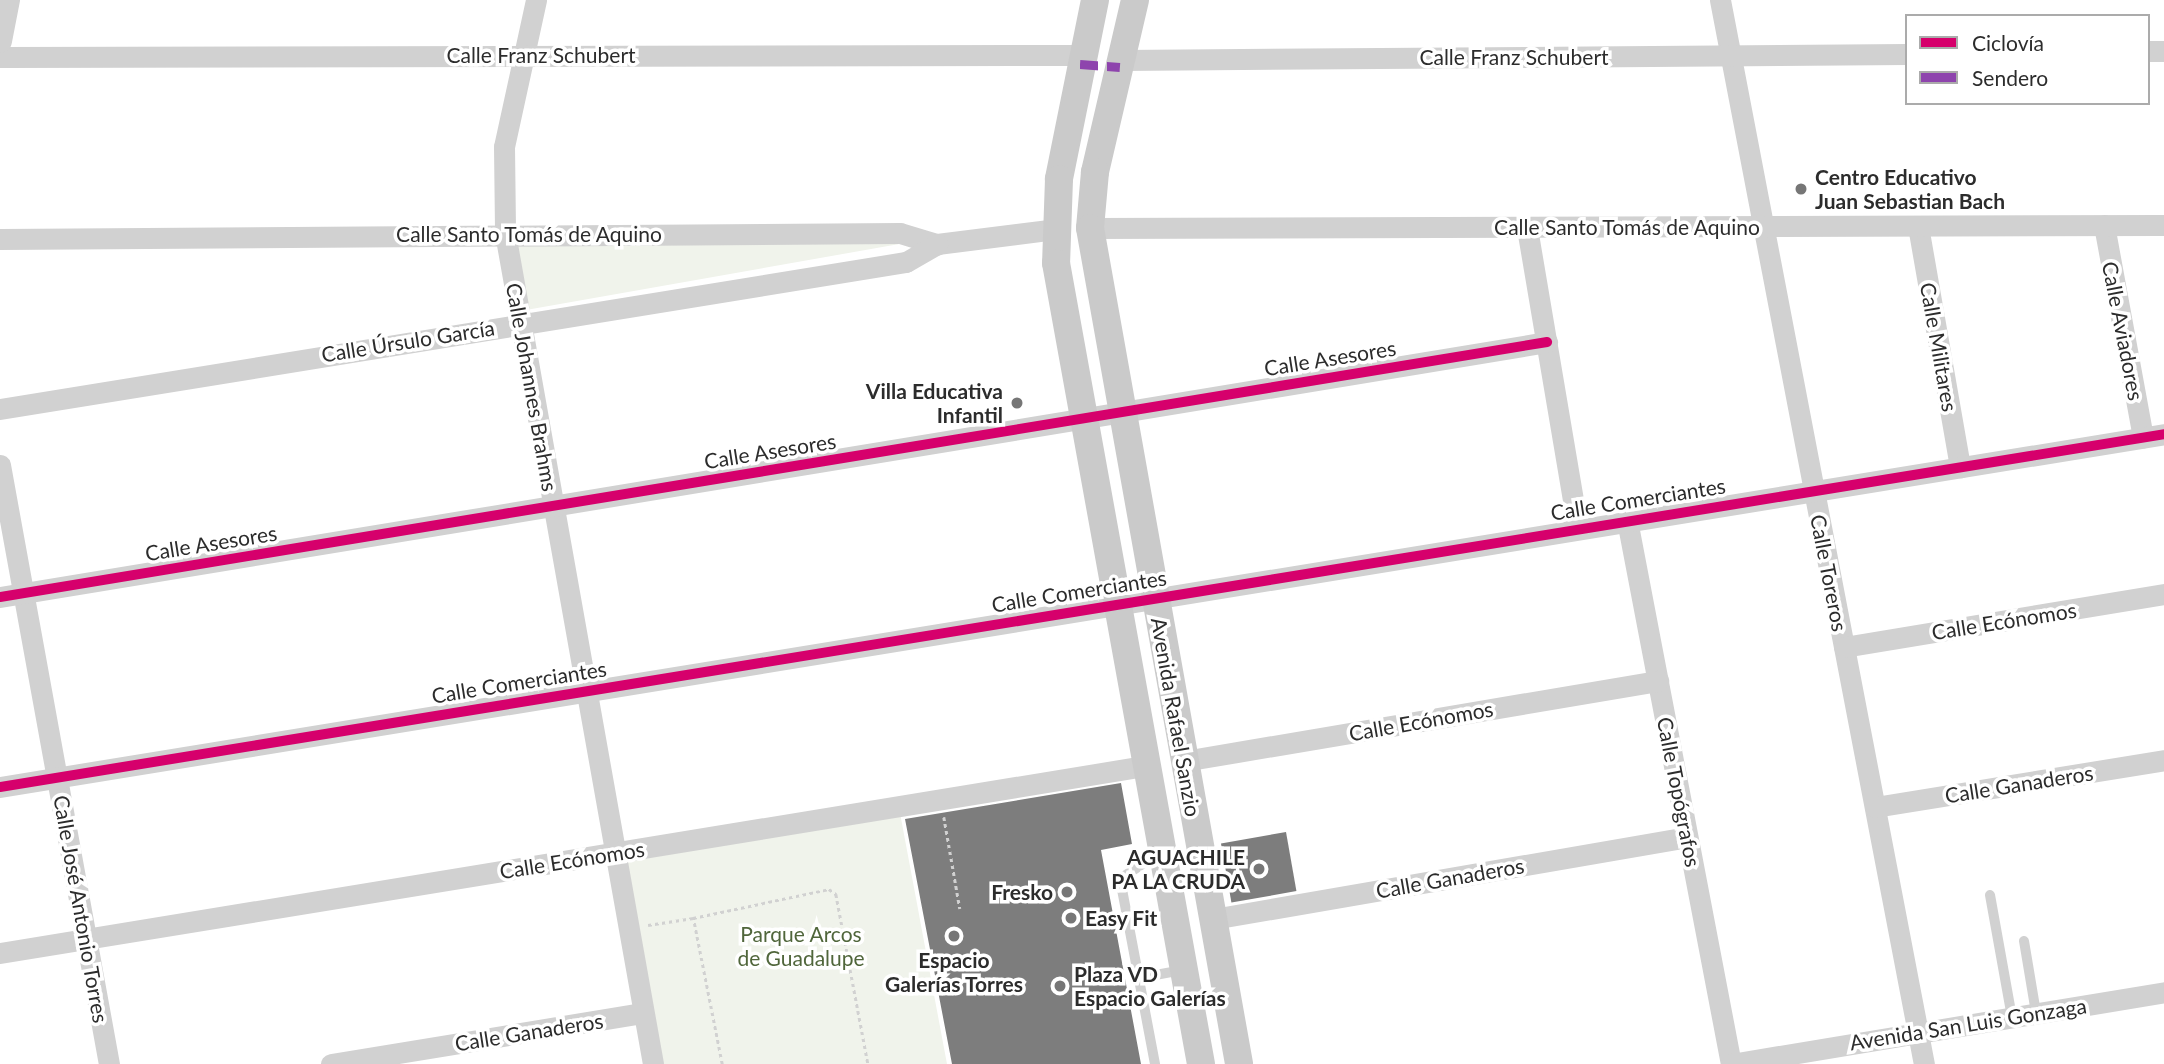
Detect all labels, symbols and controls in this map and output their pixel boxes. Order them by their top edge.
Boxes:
legend [1905,14,2150,105]
text: Ciclovía [1972,30,2044,55]
street label: Calle Franz Schubert [446,42,636,68]
street label: Calle Franz Schubert [1419,44,1609,70]
text: Sendero [1972,65,2048,90]
place label: Centro Educativo Juan Sebastian Bach [1815,164,2005,214]
marker: Centro Educativo Juan Sebastian Bach [1793,181,1809,197]
street label: Calle Santo Tomás de Aquino [1493,214,1761,240]
street label: Calle Santo Tomás de Aquino [395,221,663,247]
street label: Calle Aviadores [2097,259,2149,403]
street label: Calle Johannes Brahms [501,281,563,493]
street label: Calle Militares [1915,281,1963,413]
street label: Calle Úrsulo García [320,315,496,367]
street label: Calle Asesores [1262,335,1398,381]
place label: Villa Educativa Infantil [866,378,1003,428]
marker: Villa Educativa Infantil [1009,395,1025,411]
street label: Calle Asesores [702,428,838,474]
street label: Calle Comerciantes [1549,473,1727,525]
street label: Calle Toreros [1805,512,1853,634]
street label: Calle Asesores [143,520,279,566]
street label: Calle Comerciantes [990,565,1168,617]
street label: Calle Ecónomos [1930,597,2078,645]
street label: Avenida Rafael Sanzio [1146,616,1206,818]
street label: Calle Comerciantes [430,656,608,708]
street label: Calle Ecónomos [1347,696,1495,746]
street label: Calle Topógrafos [1652,715,1706,869]
street label: Calle Ganaderos [1943,760,2095,808]
street label: Calle José Antonio Torres [48,792,114,1026]
street label: Calle Ecónomos [498,836,646,884]
place label: AGUACHILE PA LA CRUDA [1110,844,1245,894]
street label: Calle Ganaderos [1374,853,1526,903]
marker: AGUACHILE PA LA CRUDA [1251,861,1267,877]
place label: Fresko [991,879,1053,905]
marker: Fresko [1059,884,1075,900]
place label: Easy Fit [1085,905,1158,931]
marker: Easy Fit [1063,910,1079,926]
park label: Parque Arcos de Guadalupe [737,921,865,971]
marker: Espacio Galerías Torres [946,928,962,944]
place label: Espacio Galerías Torres [885,947,1023,997]
place label: Plaza VD Espacio Galerías [1074,961,1226,1011]
marker: Plaza VD Espacio Galerías [1052,978,1068,994]
street label: Avenida San Luis Gonzaga [1848,993,2088,1055]
street label: Calle Ganaderos [453,1008,605,1056]

